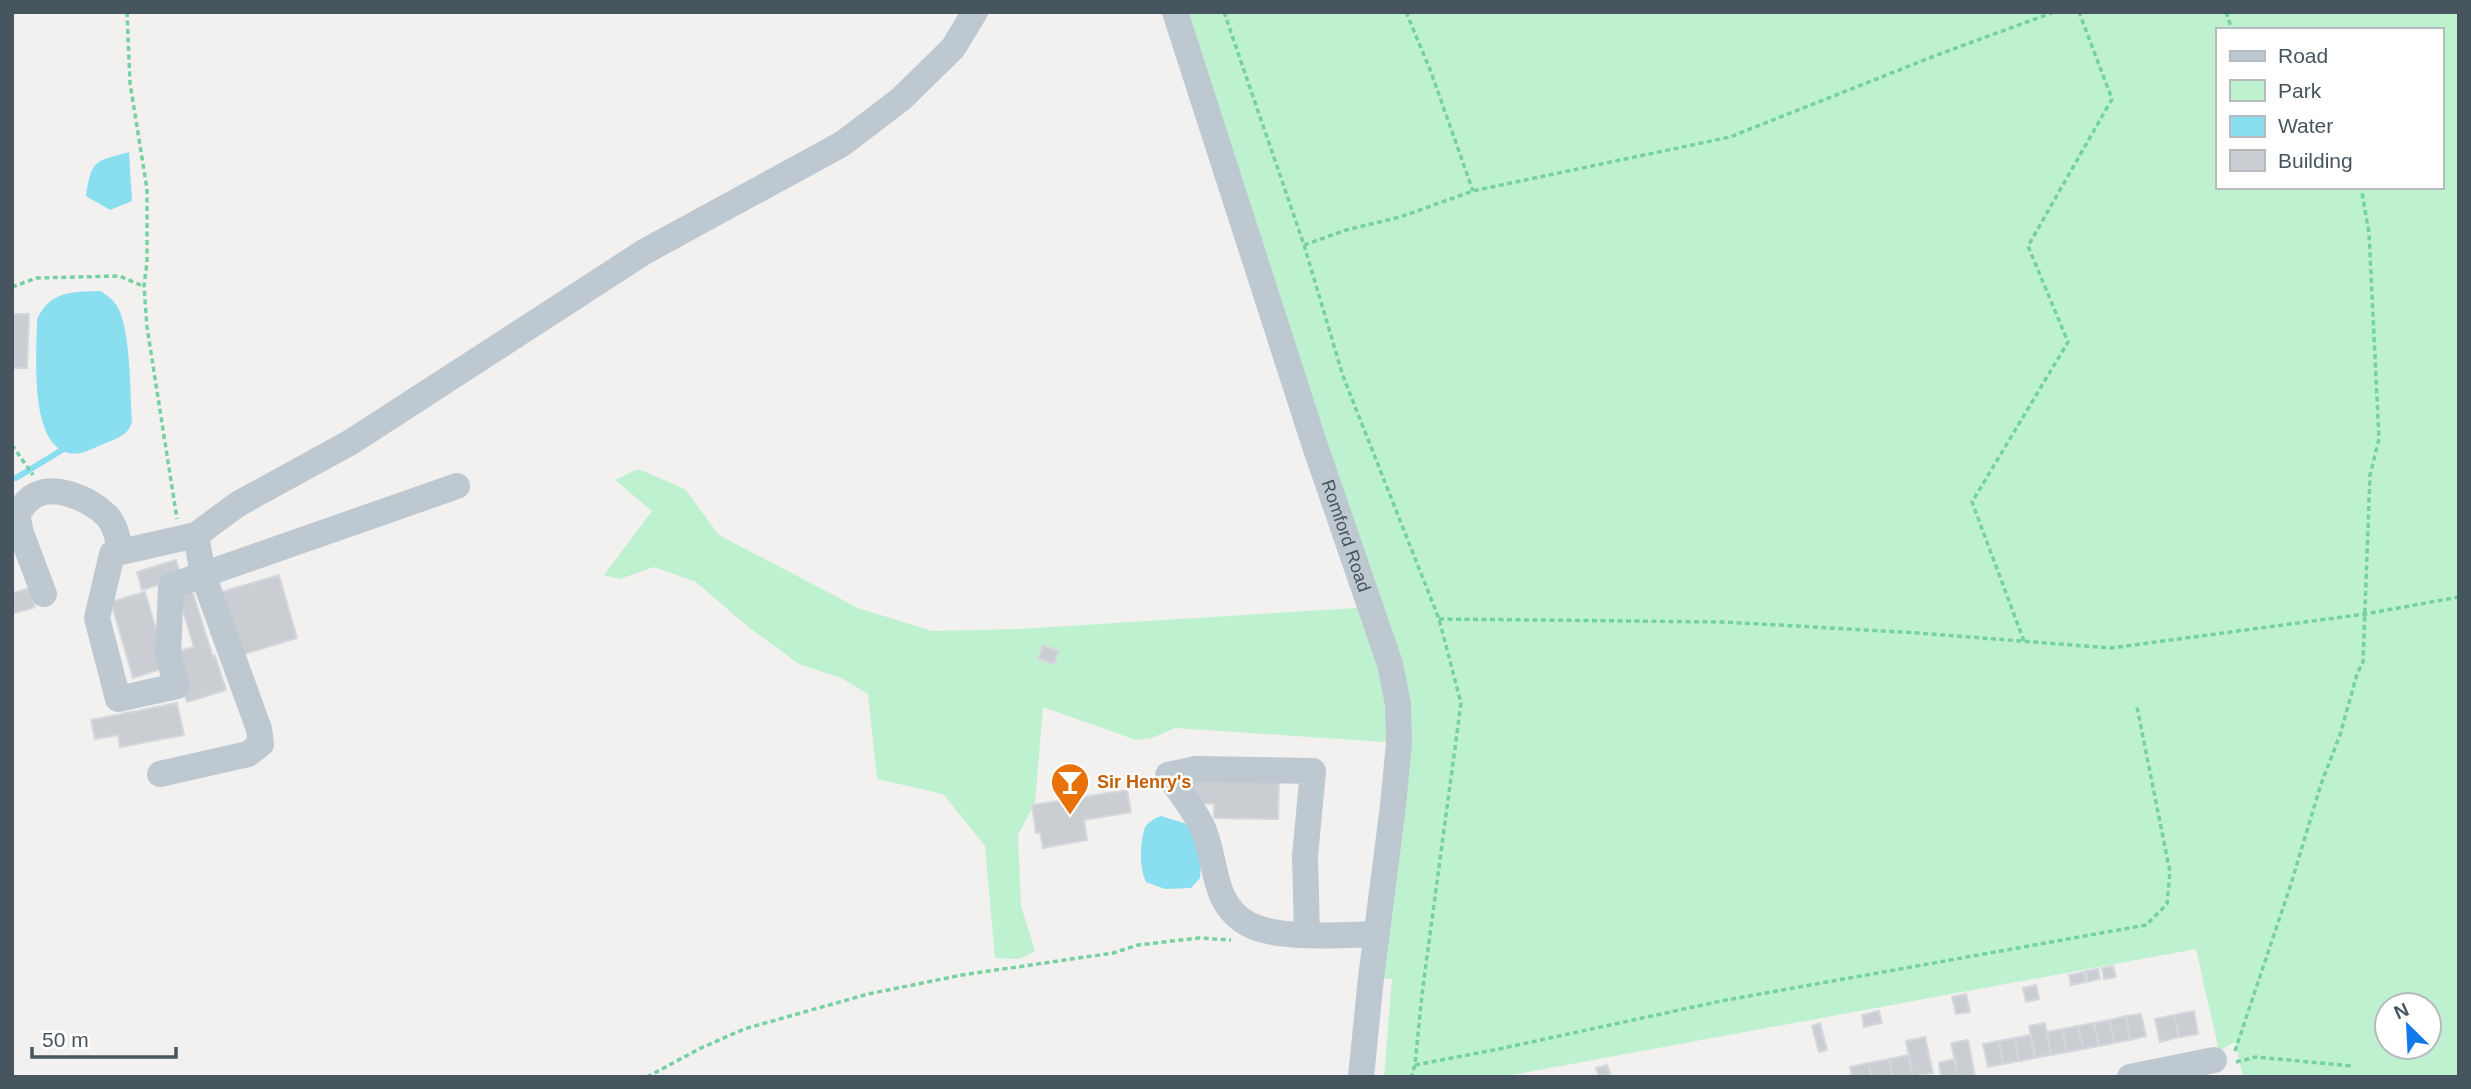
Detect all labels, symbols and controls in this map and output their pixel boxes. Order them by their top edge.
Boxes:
legend [2216,28,2443,189]
text: Road [2278,44,2328,67]
text: Park [2278,79,2322,102]
text: Water [2278,114,2333,137]
text: Building [2278,149,2353,172]
street label: Romford Road [1317,477,1374,594]
bar icon: Sir Henry's [1049,761,1091,816]
place label: Sir Henry's [1097,772,1191,792]
north arrow [2373,991,2443,1061]
text: N [2391,999,2412,1023]
scale bar [32,1016,175,1060]
text: 50 m [42,1028,89,1051]

